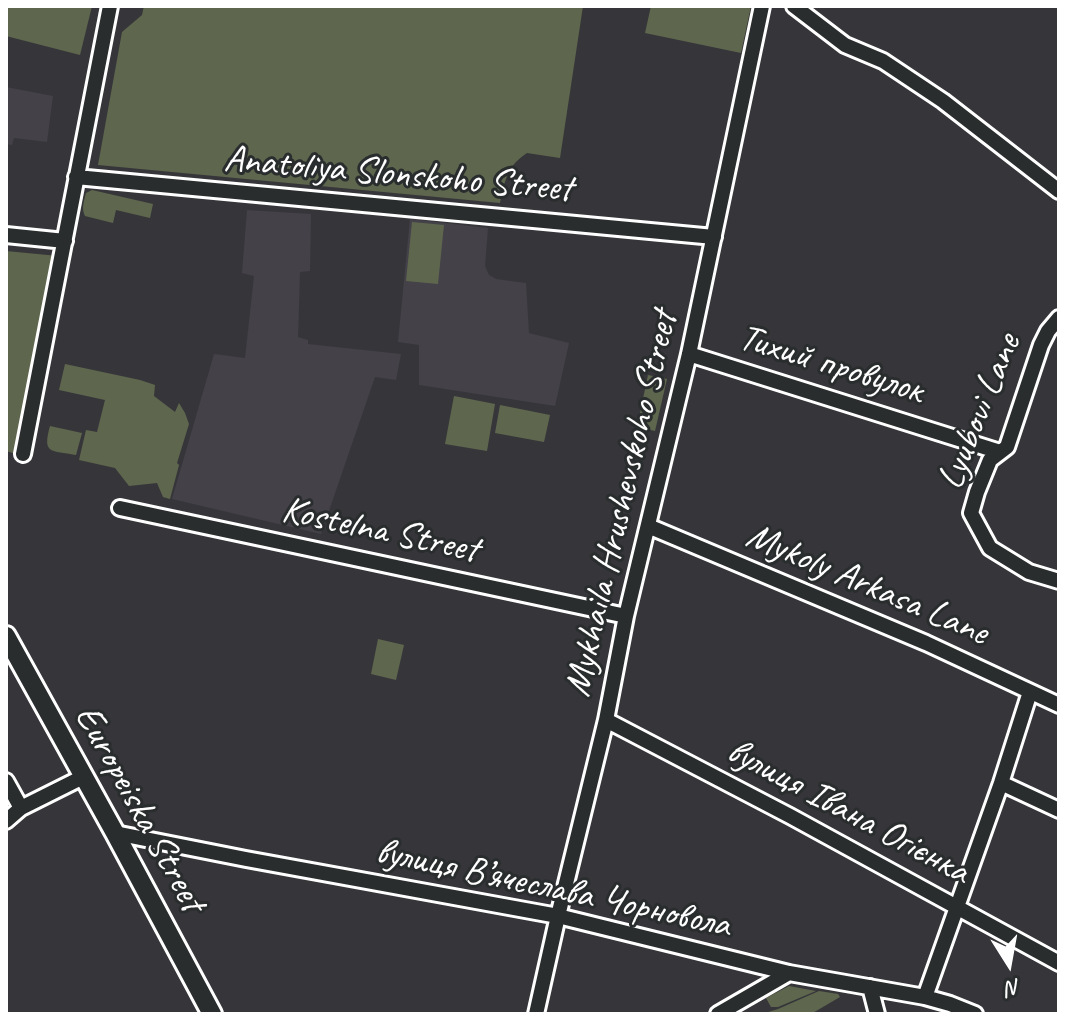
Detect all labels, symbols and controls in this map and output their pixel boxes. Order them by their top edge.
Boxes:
street label: Anatoliya Slonskoho Street [222,137,574,213]
street label: Mykhaila Hrushevskoho Street [556,307,688,701]
street label: Тихий провулок [733,315,929,415]
street label: Lyubovi Lane [928,328,1032,496]
street label: Kostelna Street [278,488,482,574]
street label: Mykoly Arkasa Lane [739,514,995,656]
street label: Europeiska Street [64,698,214,920]
street label: вулиця Івана Огієнка [719,729,977,895]
street label: вулиця В’ячеслава Чорновола [372,829,734,949]
north arrow [969,924,1049,1004]
text: N [1004,973,1023,1003]

